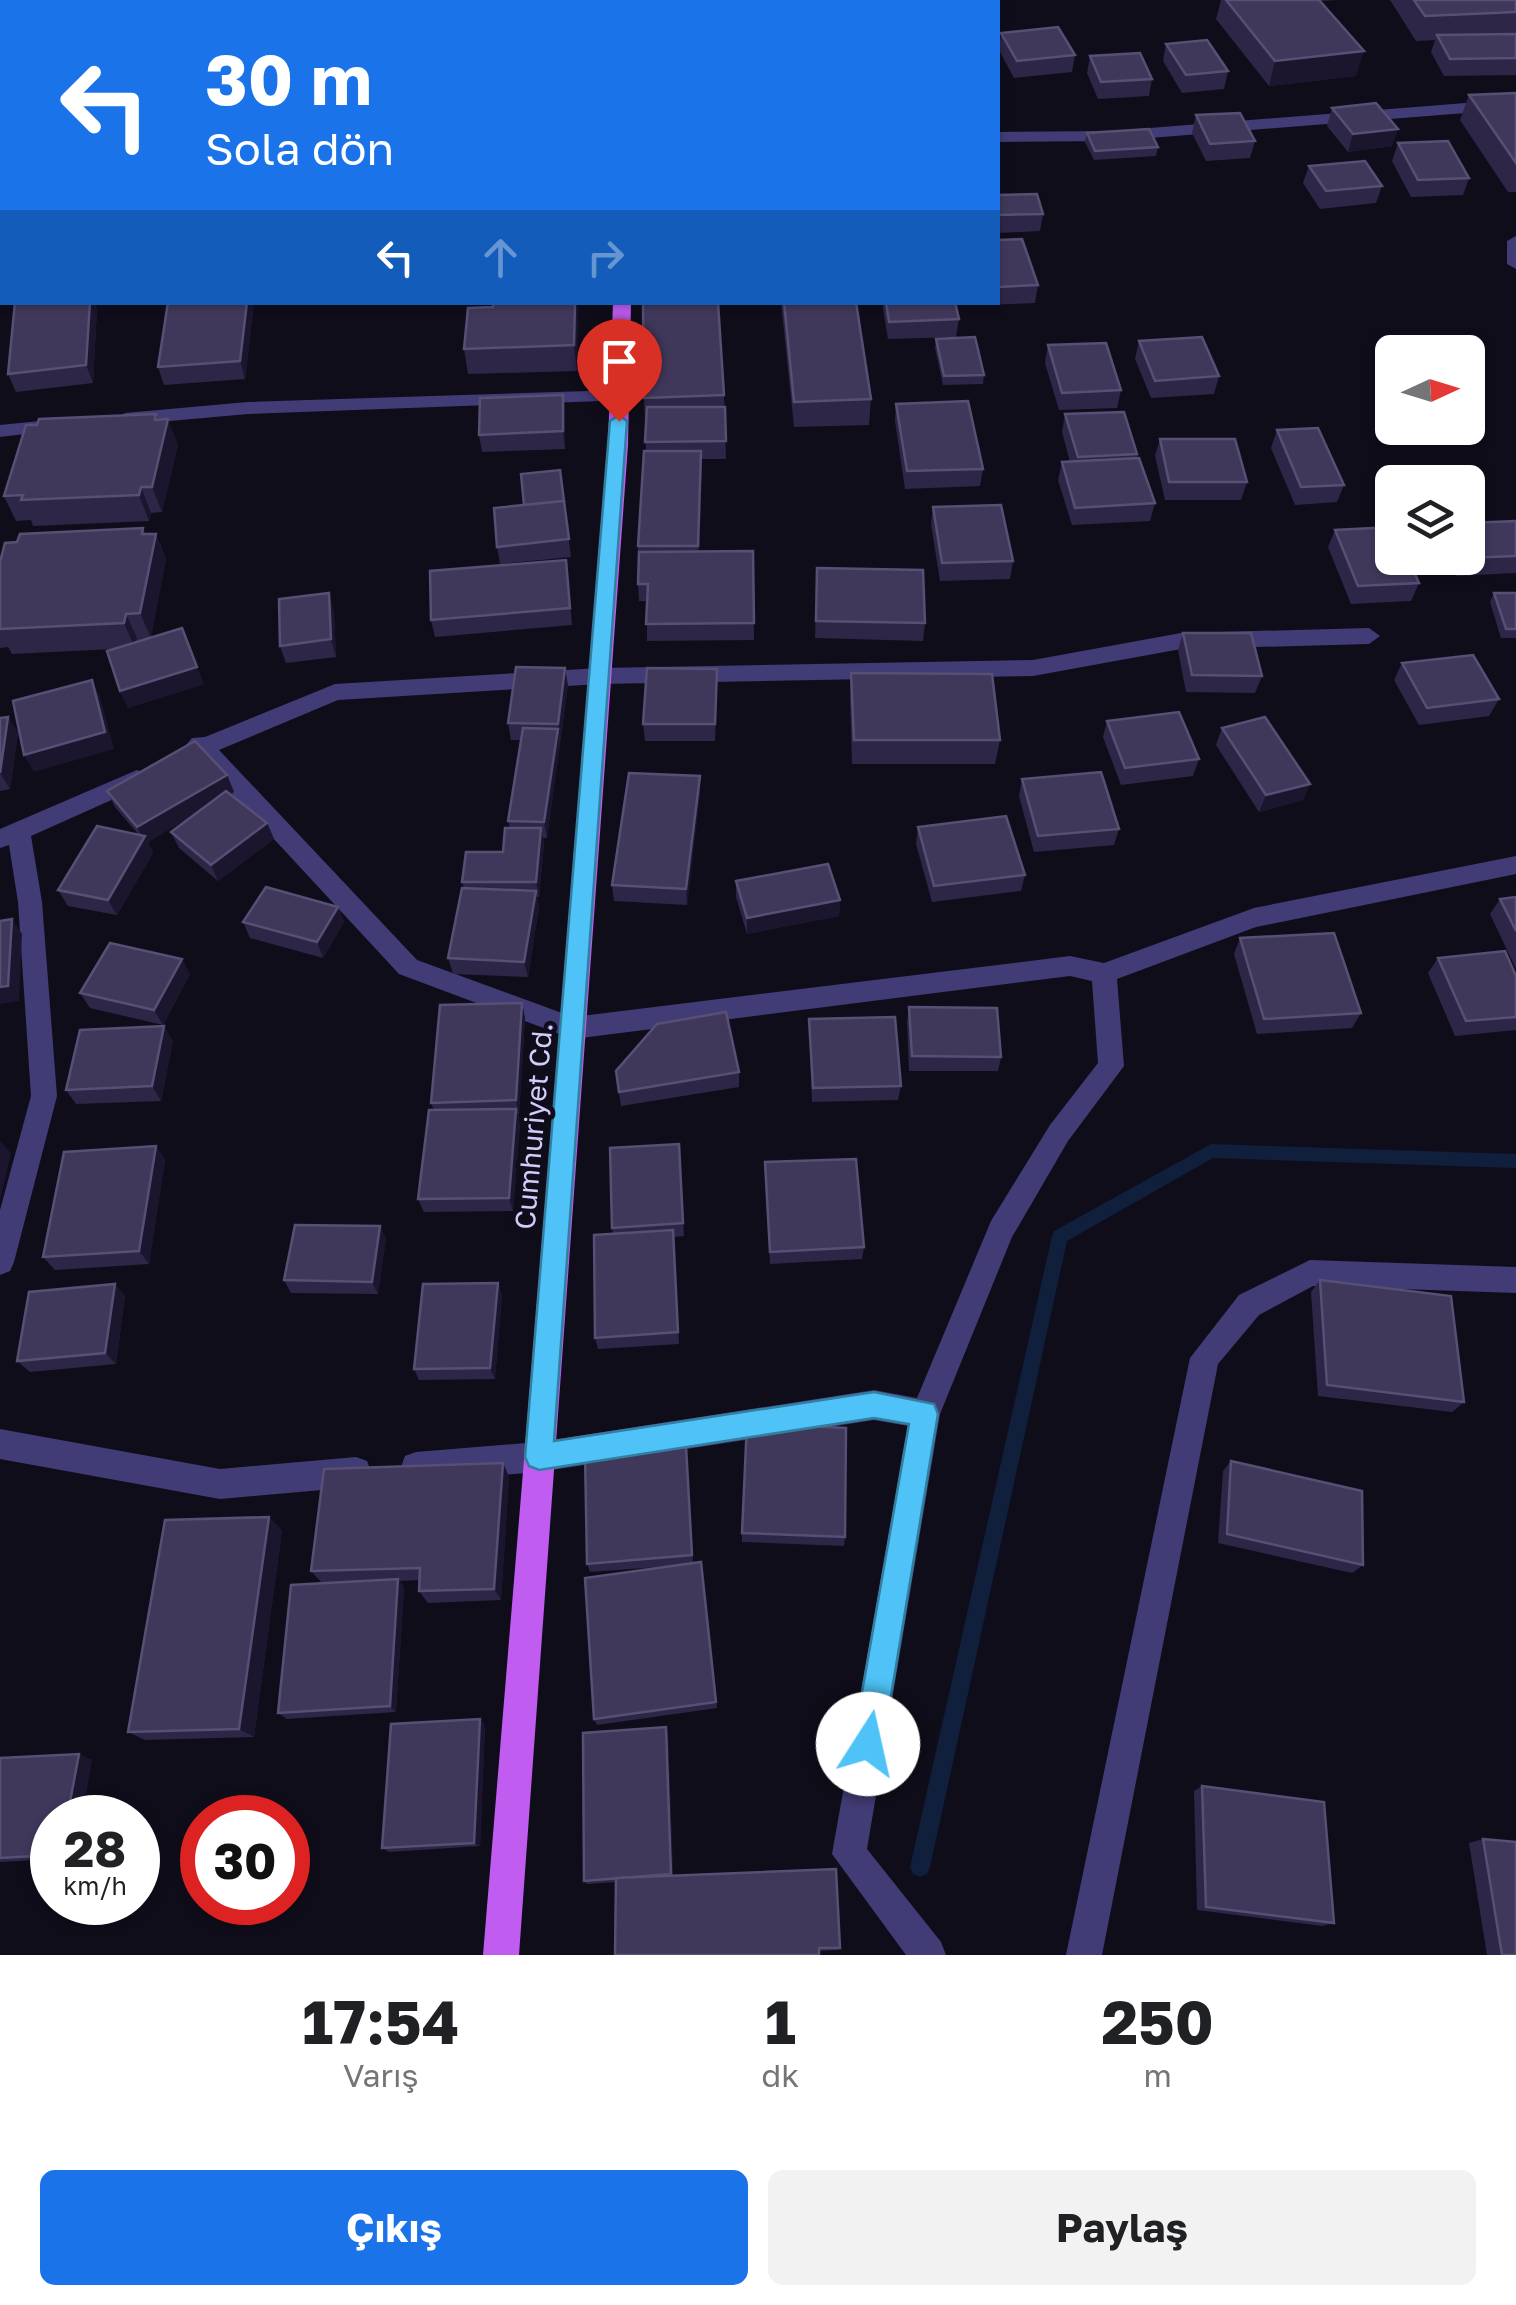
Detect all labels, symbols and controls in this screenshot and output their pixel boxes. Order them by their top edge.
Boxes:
text: 30 m [205,36,372,120]
icon: left [40,40,170,170]
text: Sola dön [205,121,394,175]
icon: left [368,230,423,285]
icon: ahead [473,230,528,285]
icon: right [578,230,633,285]
pin [577,319,662,422]
icon: arrive [592,334,647,389]
north arrow [1375,335,1485,445]
map controls [1375,335,1485,575]
button: layers [1375,465,1485,575]
street label: Cumhuriyet Cd. [508,1021,558,1231]
position arrow [816,1692,920,1796]
speed limit sign: 30 [180,1795,310,1925]
text: 28 [64,1818,126,1878]
text: km/h [63,1870,127,1901]
text: 17:54 [302,1985,459,2057]
text: 1 [765,1985,796,2057]
text: 250 [1102,1985,1214,2057]
text: Varış [343,2056,419,2094]
text: dk [761,2056,799,2094]
text: m [1143,2056,1172,2094]
button: Çıkış [40,2170,748,2285]
button: Paylaş [768,2170,1476,2285]

